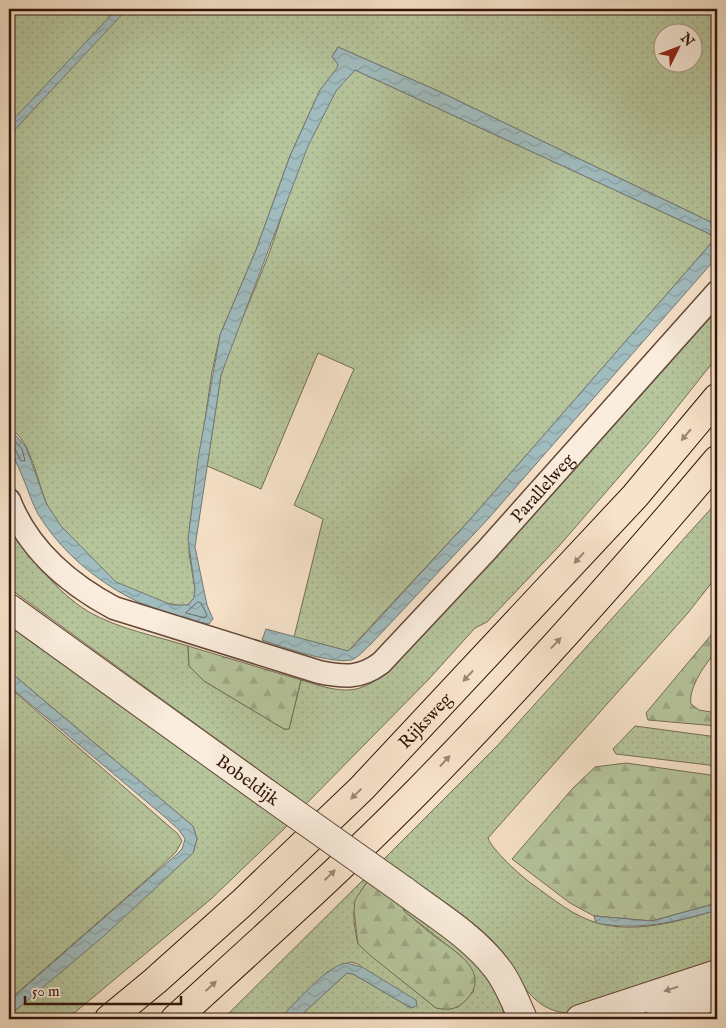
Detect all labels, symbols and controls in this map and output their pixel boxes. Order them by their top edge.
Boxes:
north arrow [654,22,704,72]
text: N [676,29,698,50]
one-way arrow [680,429,692,441]
street label: Parallelweg [507,449,580,528]
one-way arrow [573,551,585,563]
one-way arrow [551,636,562,649]
one-way arrow [462,669,474,681]
street label: Rijksweg [394,689,458,754]
street label: Bobeldijk [211,751,284,812]
one-way arrow [439,756,451,768]
one-way arrow [350,788,362,800]
one-way arrow [323,869,335,881]
scale bar [25,973,181,1005]
one-way arrow [204,980,216,992]
text: 50 m [32,982,60,1001]
one-way arrow [663,985,678,993]

